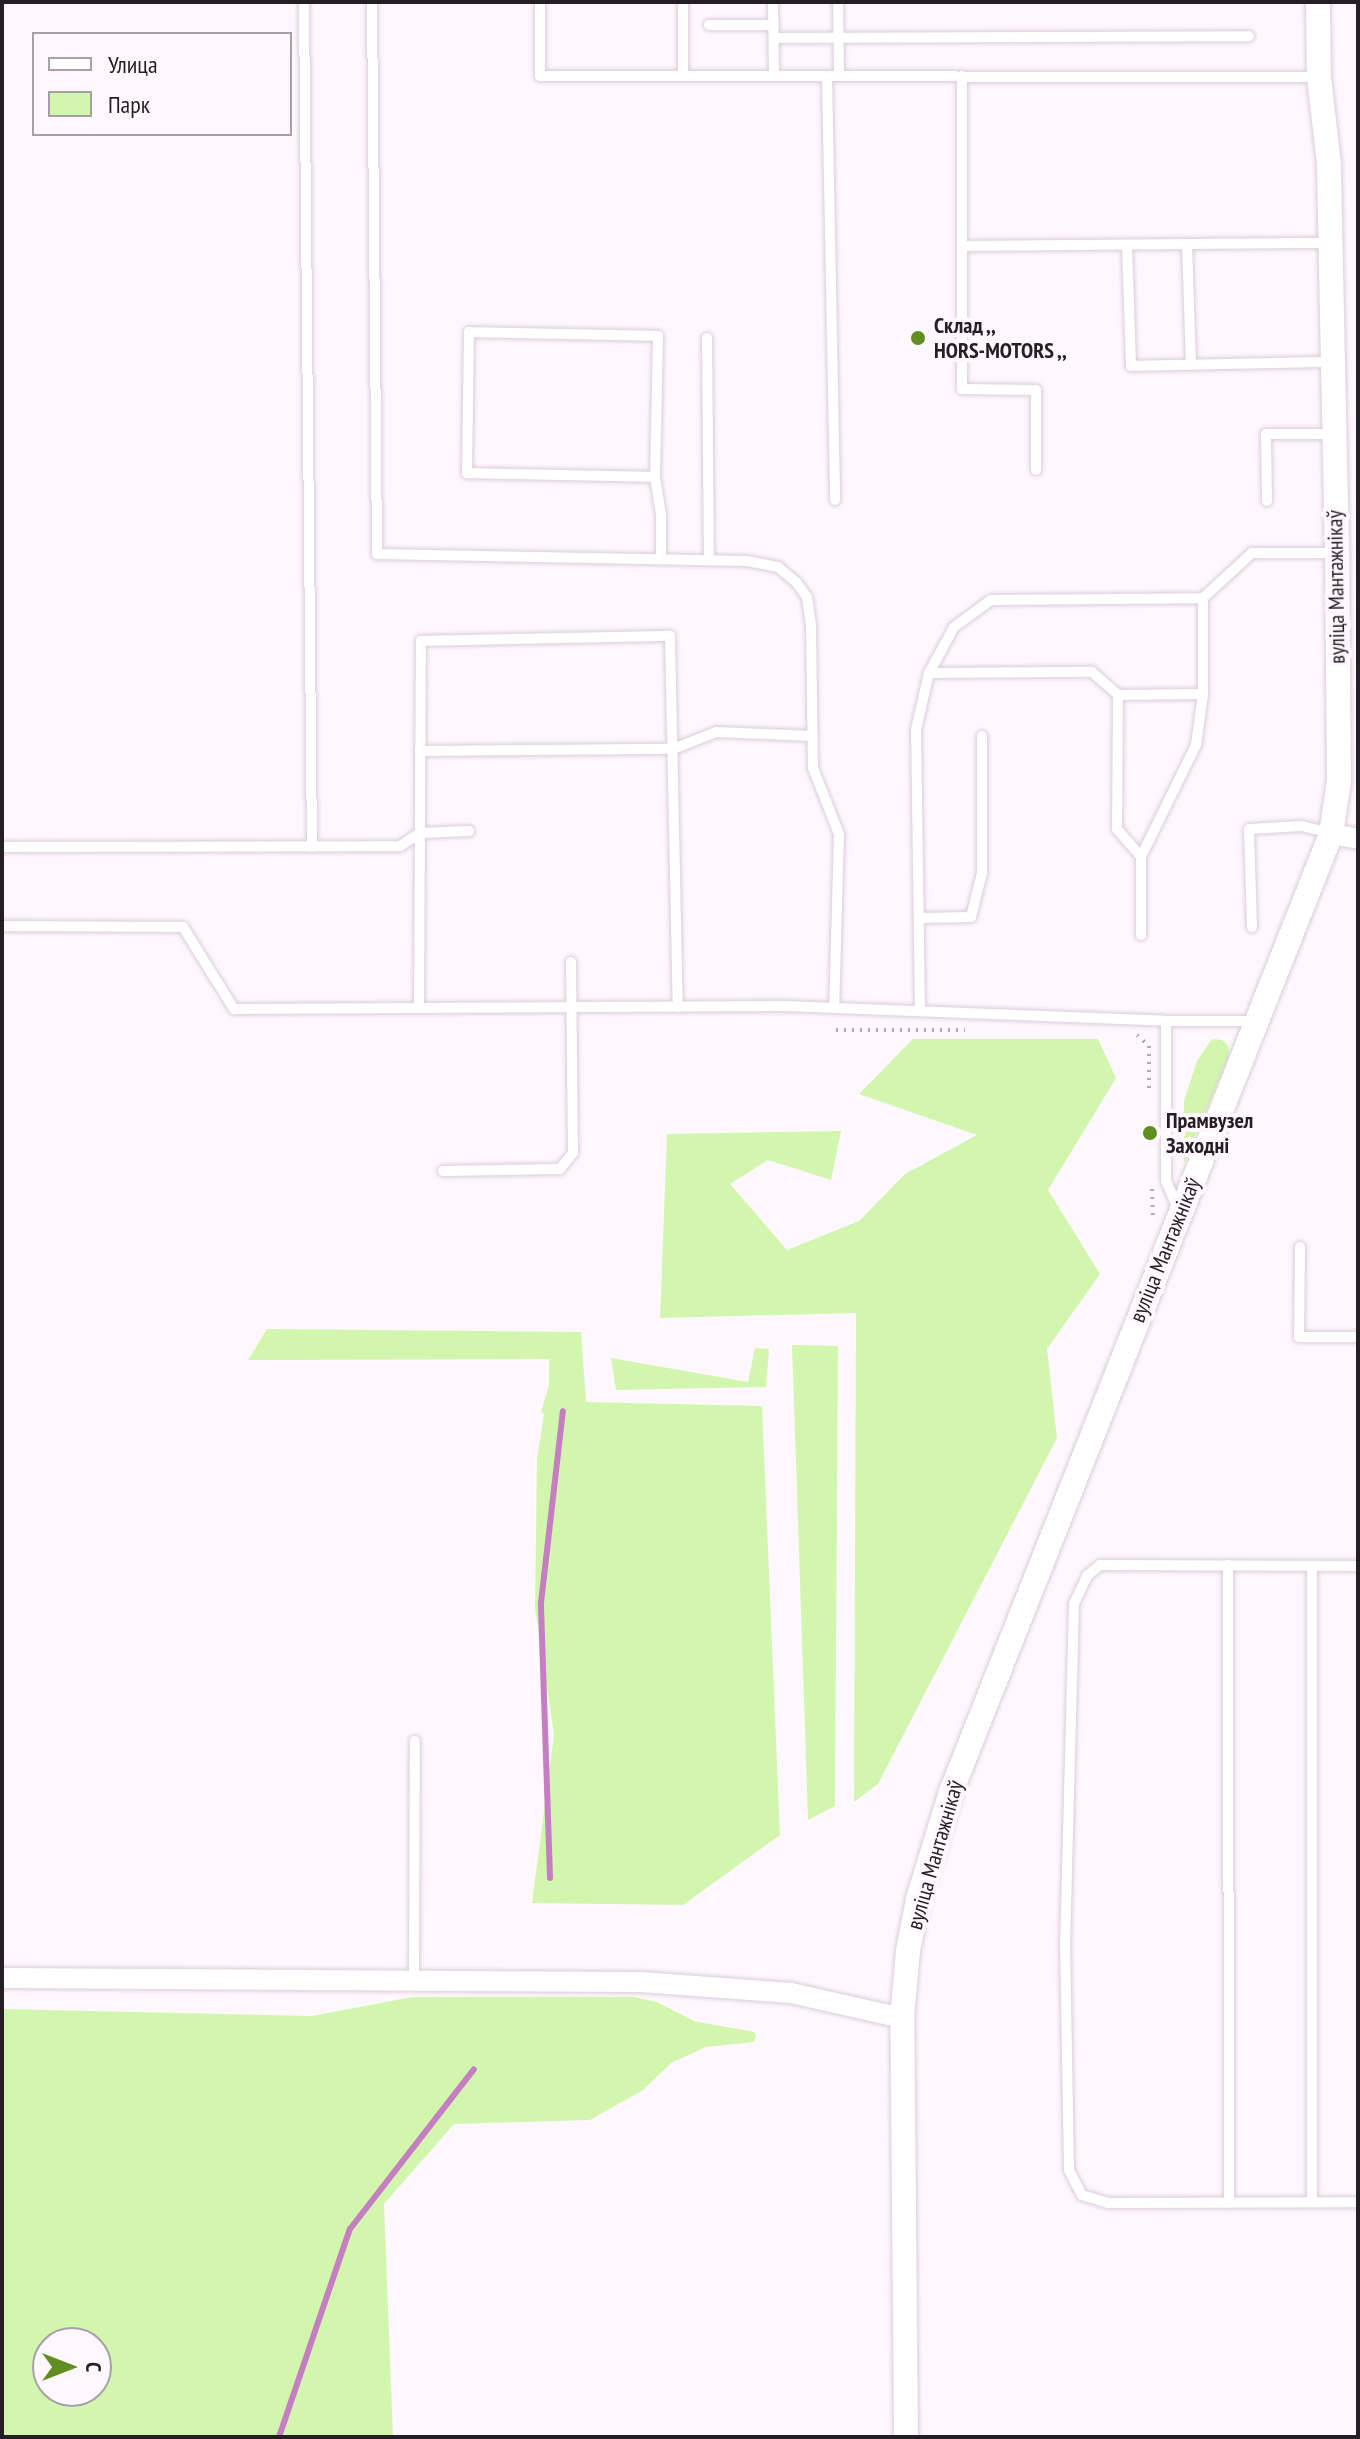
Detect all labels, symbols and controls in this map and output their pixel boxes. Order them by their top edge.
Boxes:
legend [32,32,292,136]
text: Улица [108,49,158,80]
text: Парк [108,89,150,120]
place label: Склад ,, HORS-MOTORS ,, [934,312,1068,364]
marker: Склад ,, HORS-MOTORS ,, [909,329,927,347]
street label: вуліца Мантажнікаў [1321,510,1351,664]
place label: Прамвузел Заходні [1166,1107,1253,1158]
marker: Прамвузел Заходні [1141,1124,1159,1142]
street label: вуліца Мантажнікаў [1124,1174,1206,1326]
street label: вуліца Мантажнікаў [901,1777,969,1933]
north arrow [32,2327,112,2407]
text: С [80,2362,108,2372]

